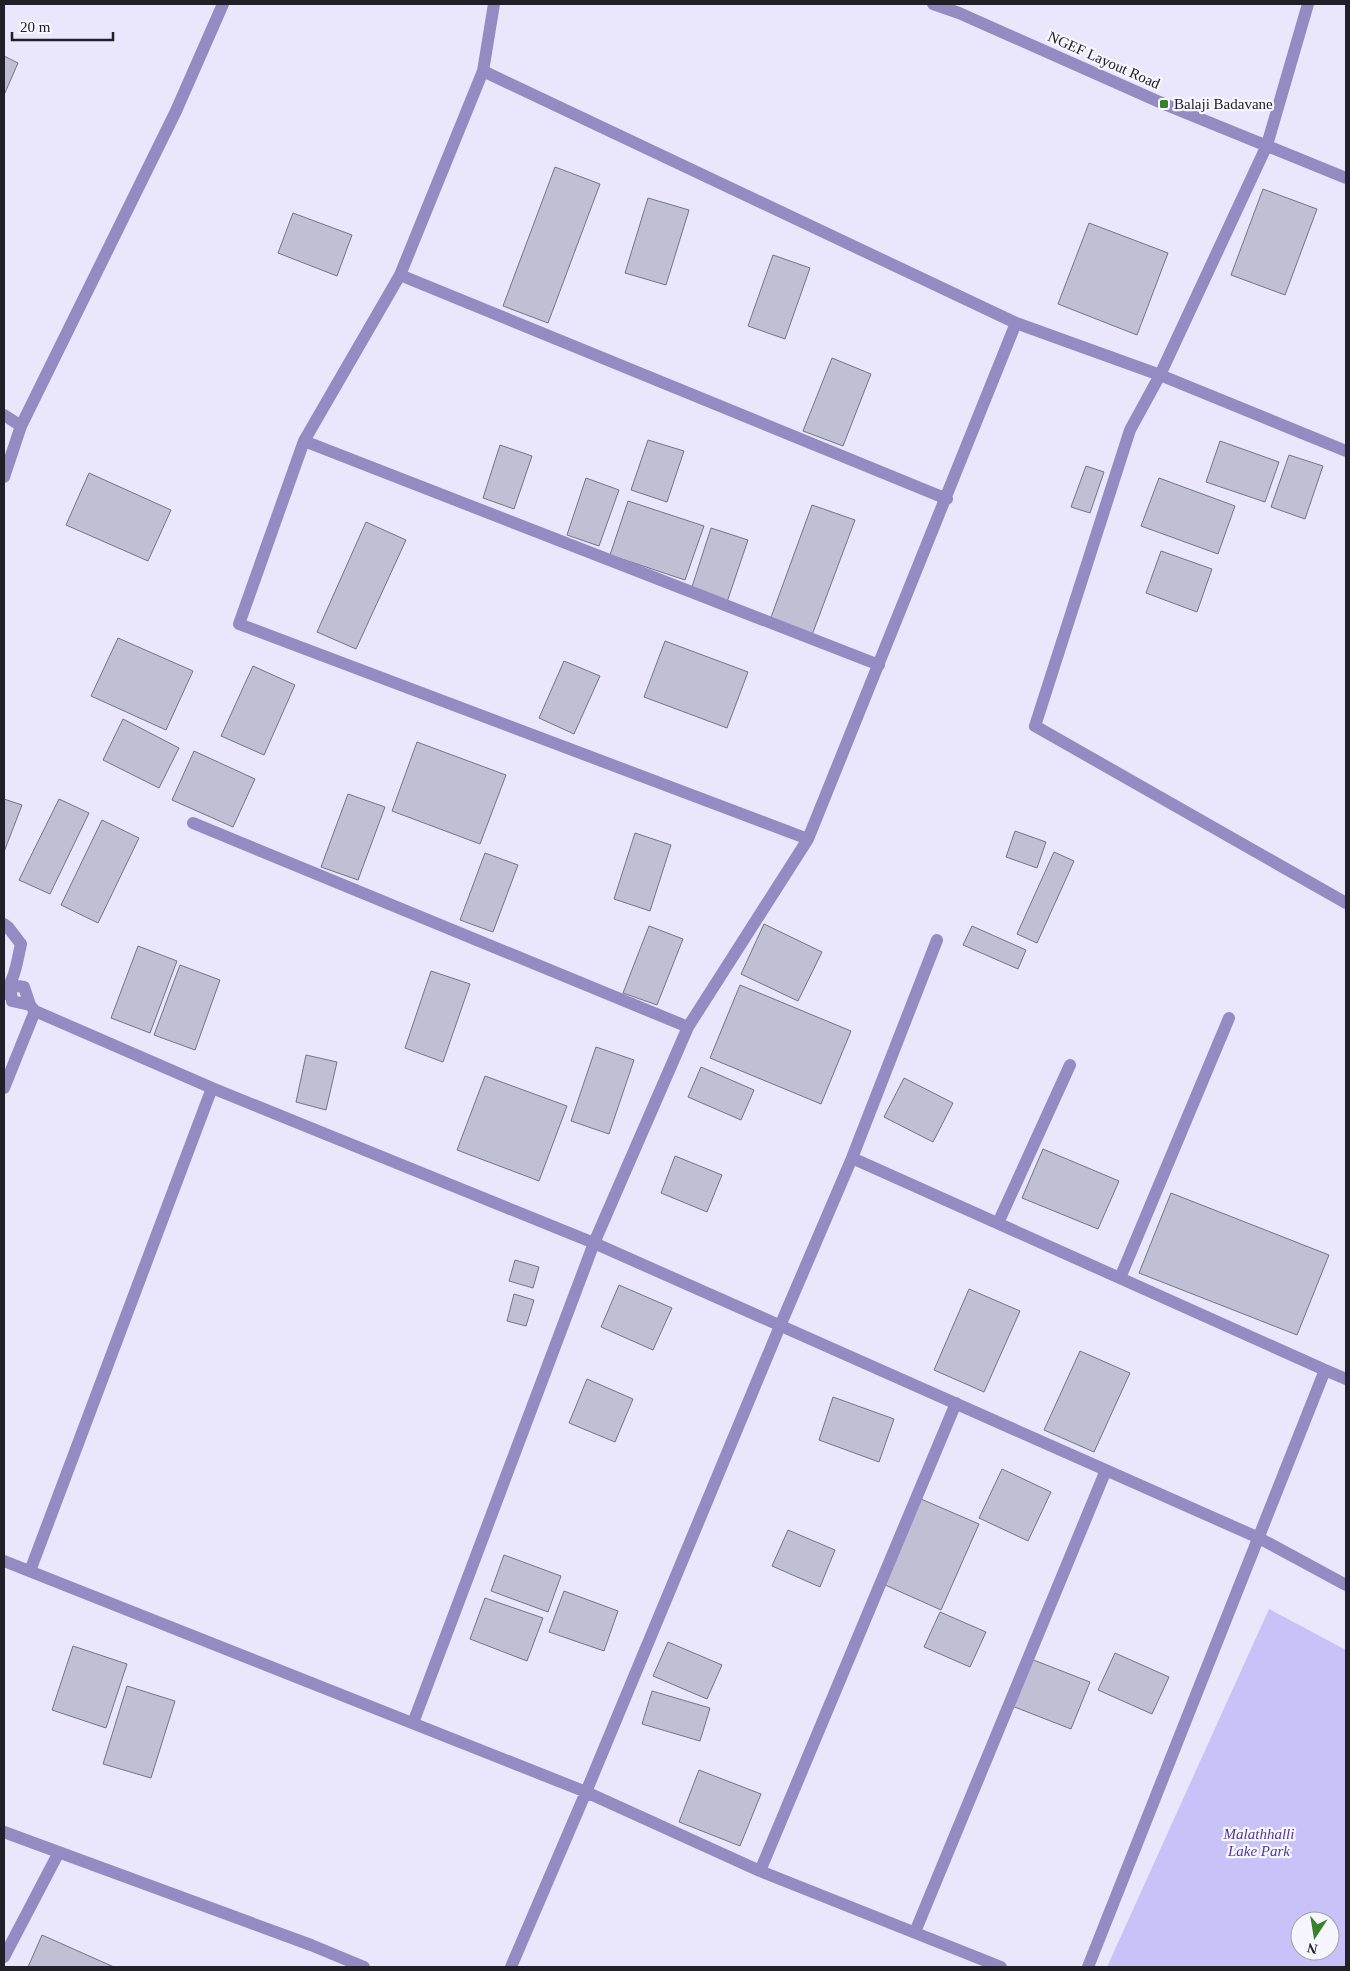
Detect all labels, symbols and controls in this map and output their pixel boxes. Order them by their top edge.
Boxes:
scale bar [12,10,114,42]
text: 20 m [20,19,51,35]
street label: NGEF Layout Road [1046,28,1163,92]
place label: Balaji Badavane [1174,96,1273,112]
marker: Balaji Badavane [1158,98,1170,110]
park label: Malathhalli Lake Park [1223,1826,1294,1859]
north arrow [1290,1911,1340,1961]
text: N [1306,1940,1319,1957]

